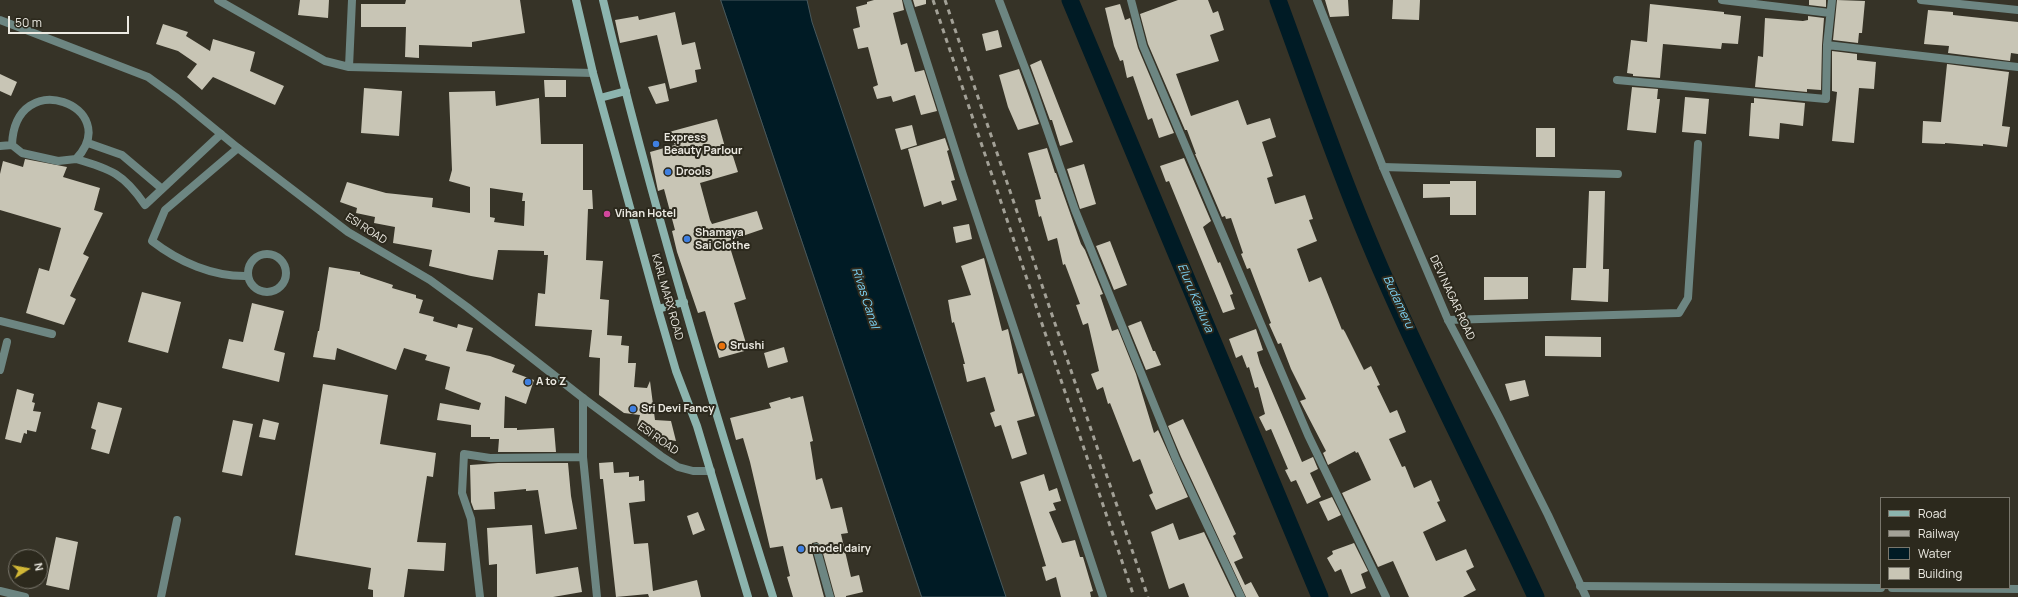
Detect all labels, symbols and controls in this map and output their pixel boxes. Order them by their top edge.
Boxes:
scale bar [10,8,131,34]
text: 50 m [15,14,42,31]
place label: Express Beauty Parlour [664,131,742,157]
marker: Express Beauty Parlour [651,139,661,149]
place label: Drools [676,165,711,179]
marker: Drools [663,167,673,177]
place label: Vihan Hotel [615,207,676,221]
marker: Vihan Hotel [602,209,612,219]
street label: ESI ROAD [343,211,389,247]
place label: Shamaya Sai Clothe [695,226,750,252]
marker: Shamaya Sai Clothe [682,234,692,244]
street label: KARL MARX ROAD [648,252,686,342]
street label: DEVI NAGAR ROAD [1427,254,1477,342]
water label: Eluru Kaaluva [1174,261,1216,335]
water label: Rivas Canal [848,266,882,330]
water label: Budameru [1379,273,1417,331]
place label: Srushi [730,339,764,353]
marker: Srushi [717,341,727,351]
place label: A to Z [536,375,566,389]
marker: A to Z [523,377,533,387]
place label: Sri Devi Fancy [641,402,714,416]
marker: Sri Devi Fancy [628,404,638,414]
street label: ESI ROAD [635,420,681,458]
legend [1880,497,2010,589]
text: Road [1918,505,1946,522]
text: Railway [1918,525,1959,542]
place label: model dairy [809,542,871,556]
marker: model dairy [796,544,806,554]
text: Water [1918,545,1951,562]
north arrow [8,549,48,589]
text: N [31,561,47,572]
text: Building [1918,565,1962,582]

